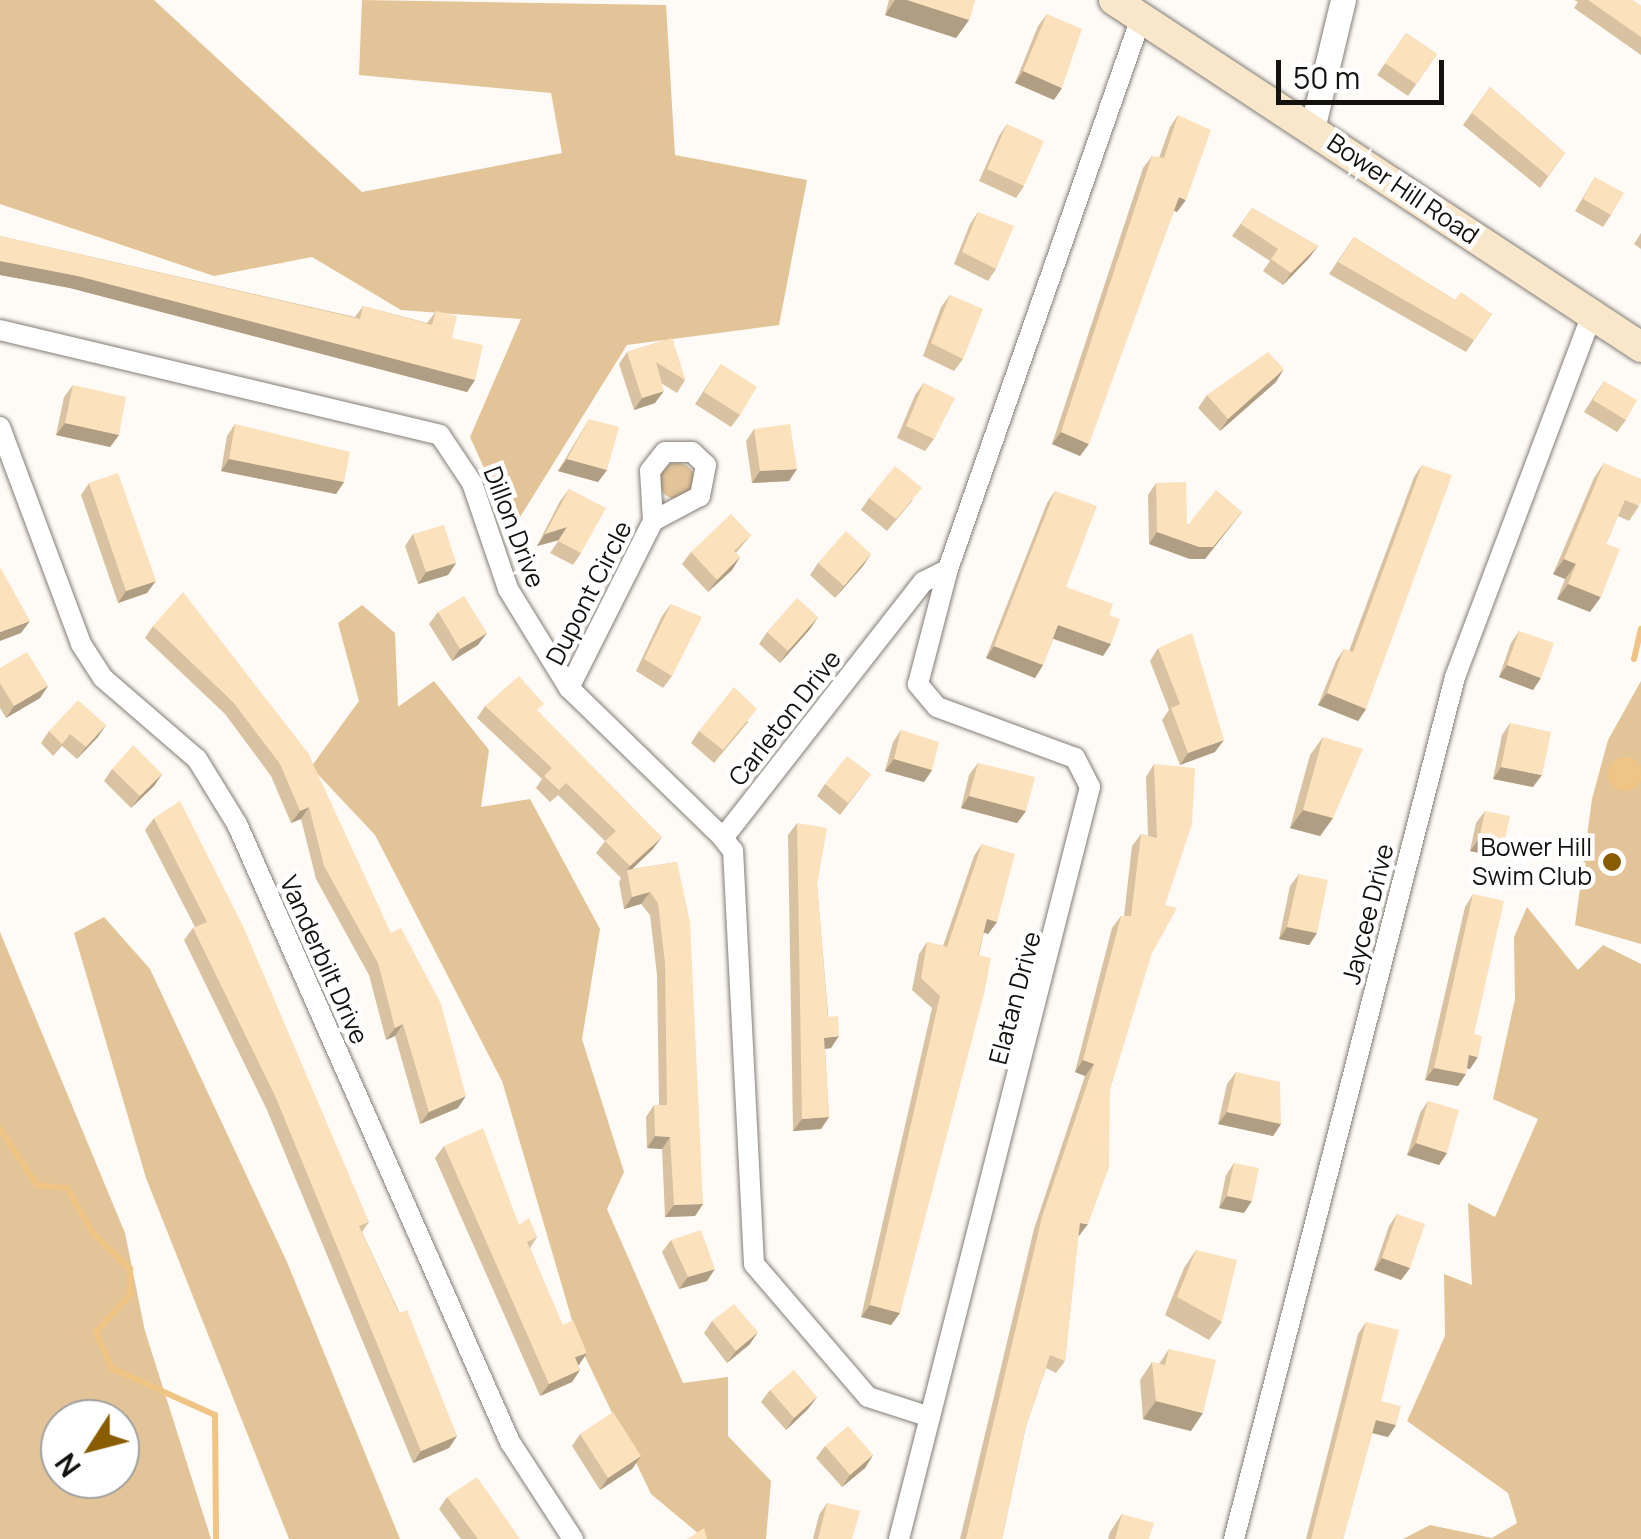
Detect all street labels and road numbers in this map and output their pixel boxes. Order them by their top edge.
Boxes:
street label: Bower Hill Road [1322,127,1484,251]
street label: Dillon Drive [477,462,551,592]
street label: Dupont Circle [540,516,638,670]
street label: Carleton Drive [723,644,847,792]
street label: Jaycee Drive [1336,841,1400,987]
street label: Vanderbilt Drive [273,871,375,1049]
street label: Elatan Drive [983,928,1047,1068]

